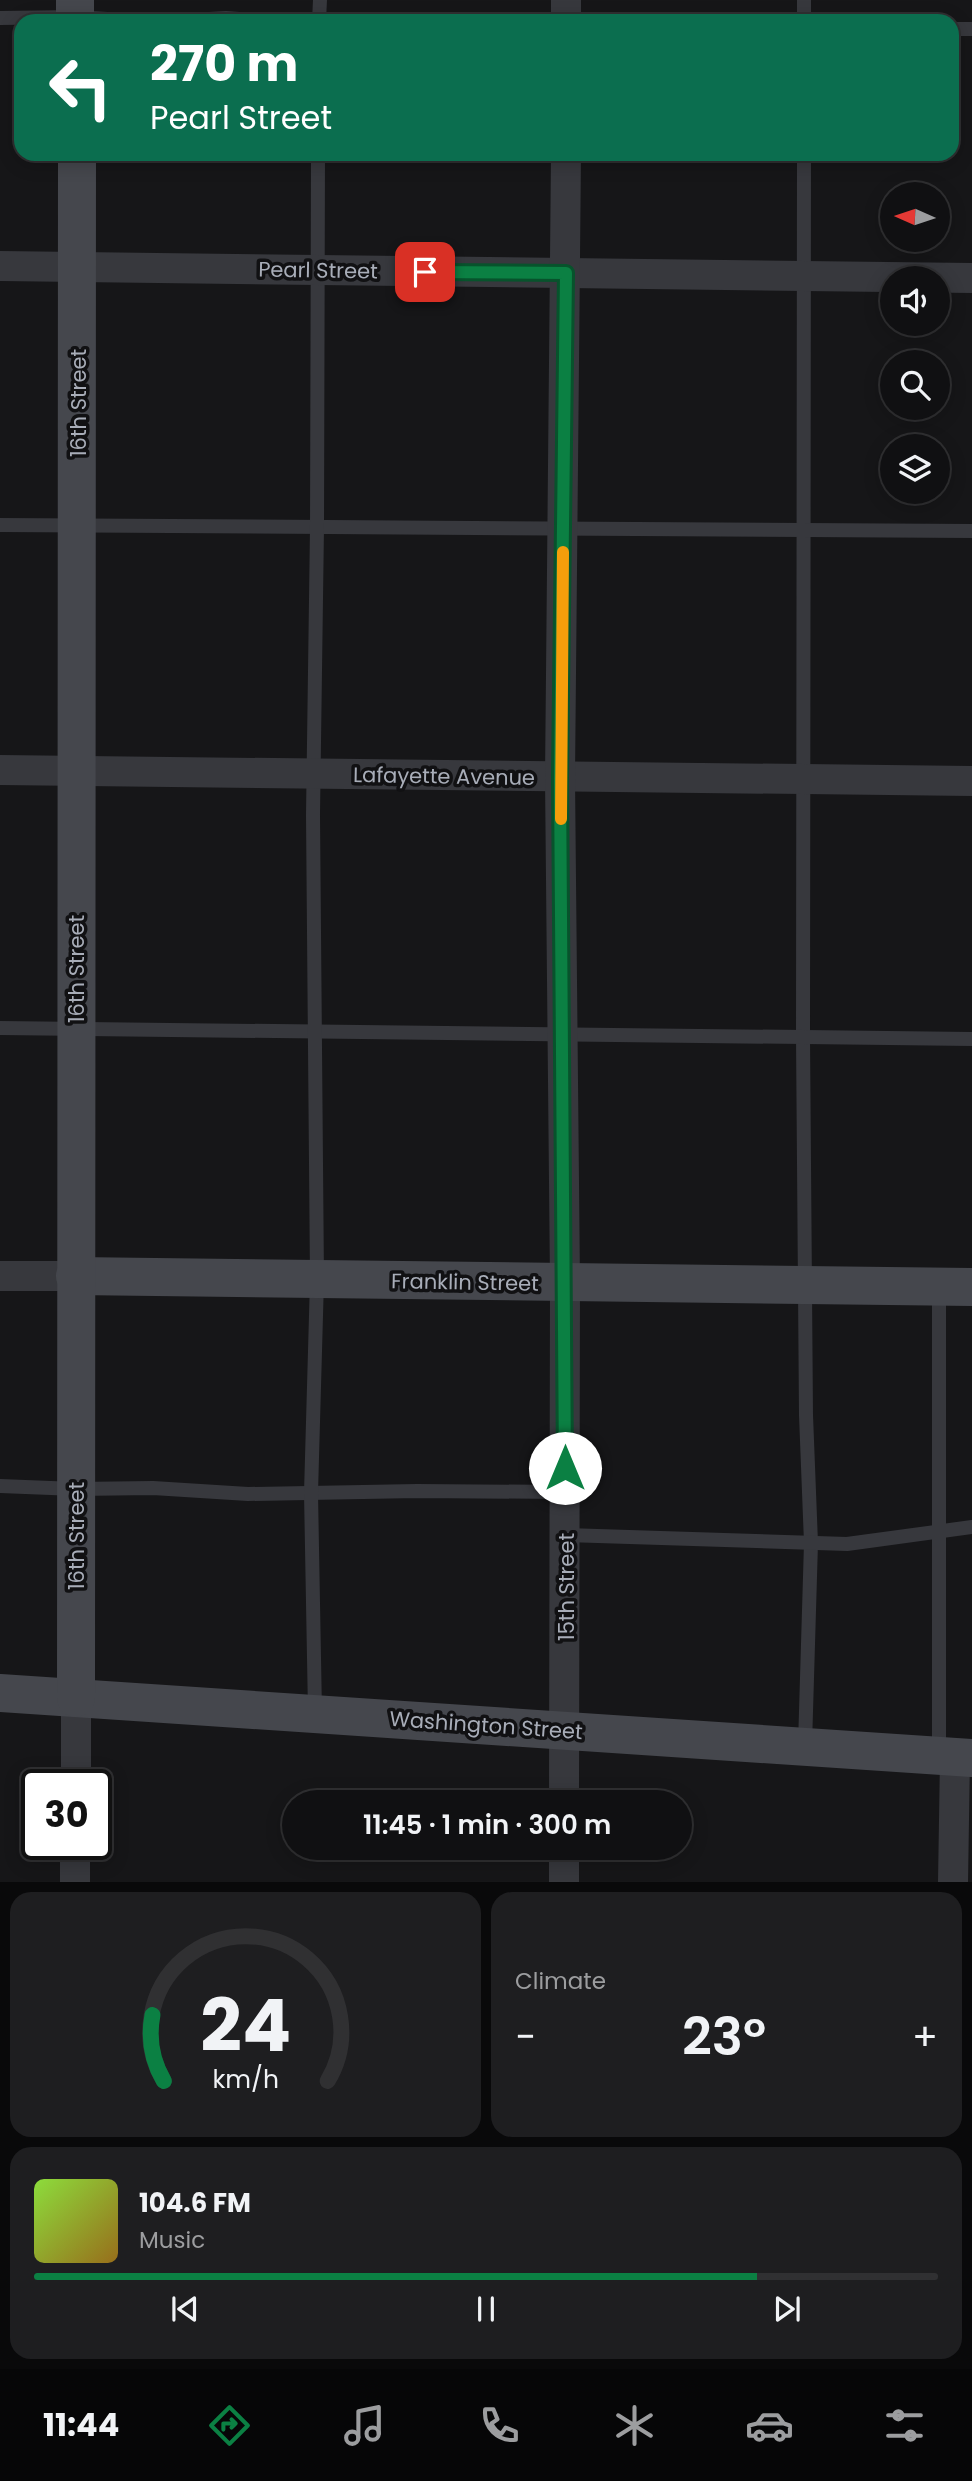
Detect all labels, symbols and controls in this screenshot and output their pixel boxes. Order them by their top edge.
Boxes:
text: 270 m [150,30,298,98]
icon: left [35,42,126,133]
text: Pearl Street [150,95,332,140]
north arrow [880,182,950,252]
map controls [880,182,950,504]
pin [395,242,455,302]
icon: arrive [406,253,444,291]
street label: Pearl Street [258,254,378,286]
button: sound [880,266,950,336]
street label: 16th Street [64,349,93,457]
button: search [880,350,950,420]
button: layers [880,434,950,504]
street label: Lafayette Avenue [353,760,535,792]
street label: 16th Street [62,915,91,1023]
street label: Franklin Street [391,1266,539,1298]
position arrow [528,1431,602,1505]
street label: 16th Street [62,1482,91,1590]
street label: 15th Street [552,1533,581,1641]
street label: Washington Street [388,1704,584,1746]
speed limit sign: 30 [21,1769,112,1860]
text: 11:45 · 1 min · 300 m [363,1807,611,1843]
text: Climate [515,1965,606,1997]
text: 24 [200,1975,291,2076]
text: 23° [682,2000,766,2073]
text: − [515,2010,536,2063]
text: + [912,2010,938,2063]
text: km/h [212,2061,279,2096]
text: 104.6 FM [139,2185,251,2221]
text: Music [139,2224,205,2256]
icon: previous [166,2290,204,2328]
icon: pause [467,2290,505,2328]
icon: next [768,2290,806,2328]
icon: directions [205,2401,254,2450]
icon: music [340,2401,389,2450]
icon: phone [475,2401,524,2450]
icon: climate [610,2401,659,2450]
icon: car [745,2401,794,2450]
icon: filters [880,2401,929,2450]
text: 11:44 [43,2402,119,2447]

